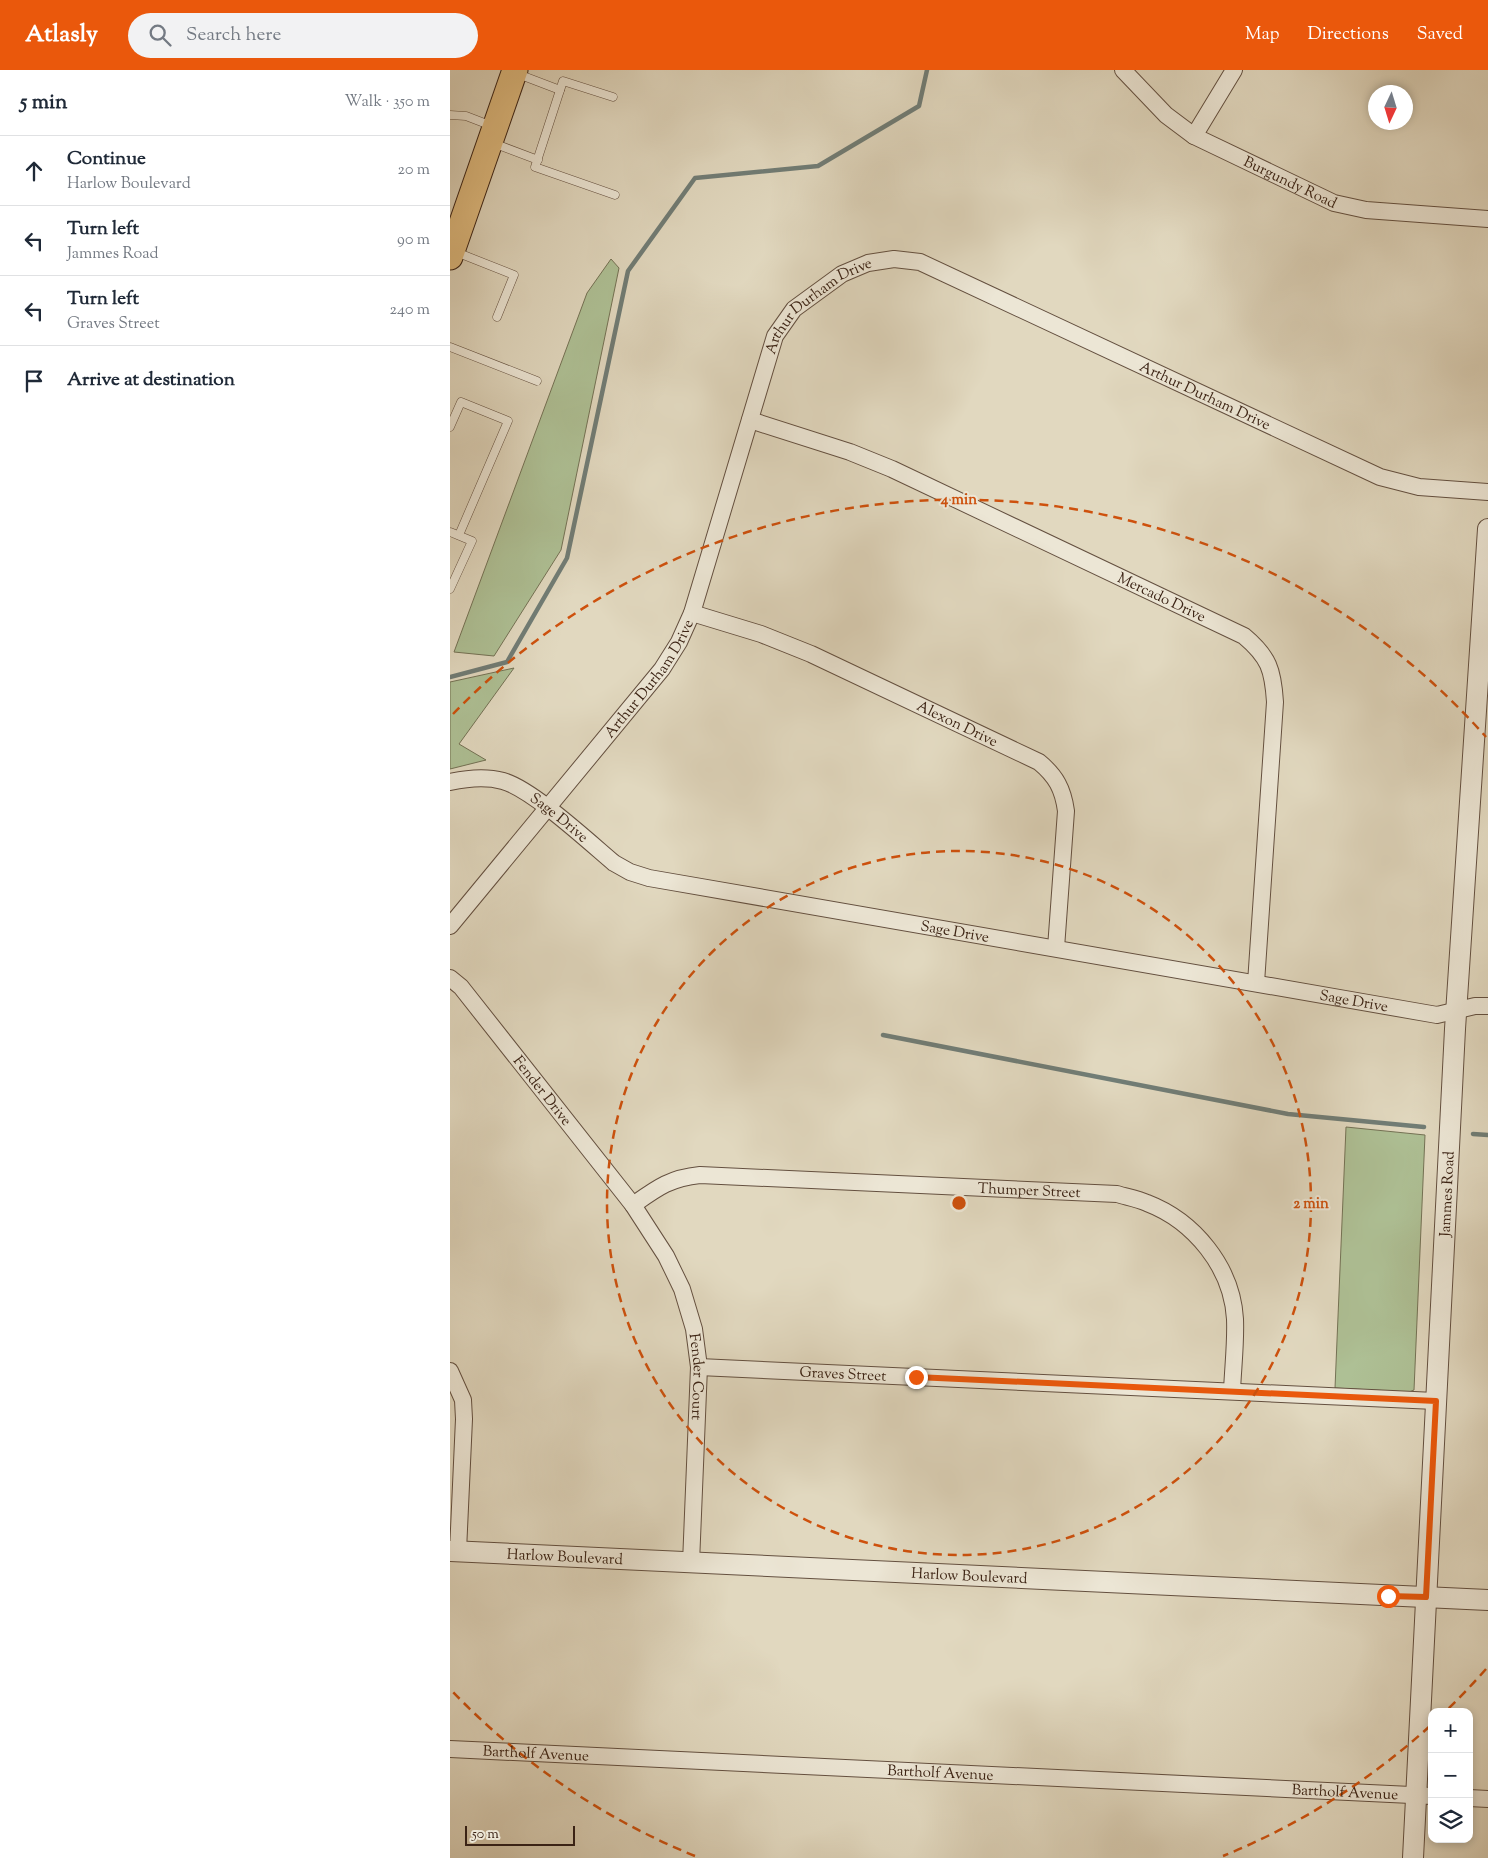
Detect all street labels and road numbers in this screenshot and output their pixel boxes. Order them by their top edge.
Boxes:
street label: Burgundy Road [1239,152,1340,215]
street label: Arthur Durham Drive [761,254,873,357]
street label: Arthur Durham Drive [1136,357,1274,436]
street label: Mercado Drive [1114,568,1209,628]
street label: Arthur Durham Drive [600,616,700,743]
street label: Alexon Drive [913,696,1001,753]
street label: Sage Drive [525,789,592,848]
street label: Sage Drive [919,916,991,949]
street label: Sage Drive [1318,986,1390,1018]
street label: Fender Drive [507,1052,576,1131]
street label: Jammes Road [1435,1150,1461,1238]
street label: Thumper Street [977,1179,1081,1204]
street label: Fender Court [683,1332,708,1421]
street label: Graves Street [799,1363,887,1388]
street label: Harlow Boulevard [506,1545,624,1571]
street label: Harlow Boulevard [911,1564,1028,1590]
street label: Bartholf Avenue [482,1742,590,1768]
street label: Bartholf Avenue [887,1761,994,1787]
street label: Bartholf Avenue [1291,1780,1399,1806]

